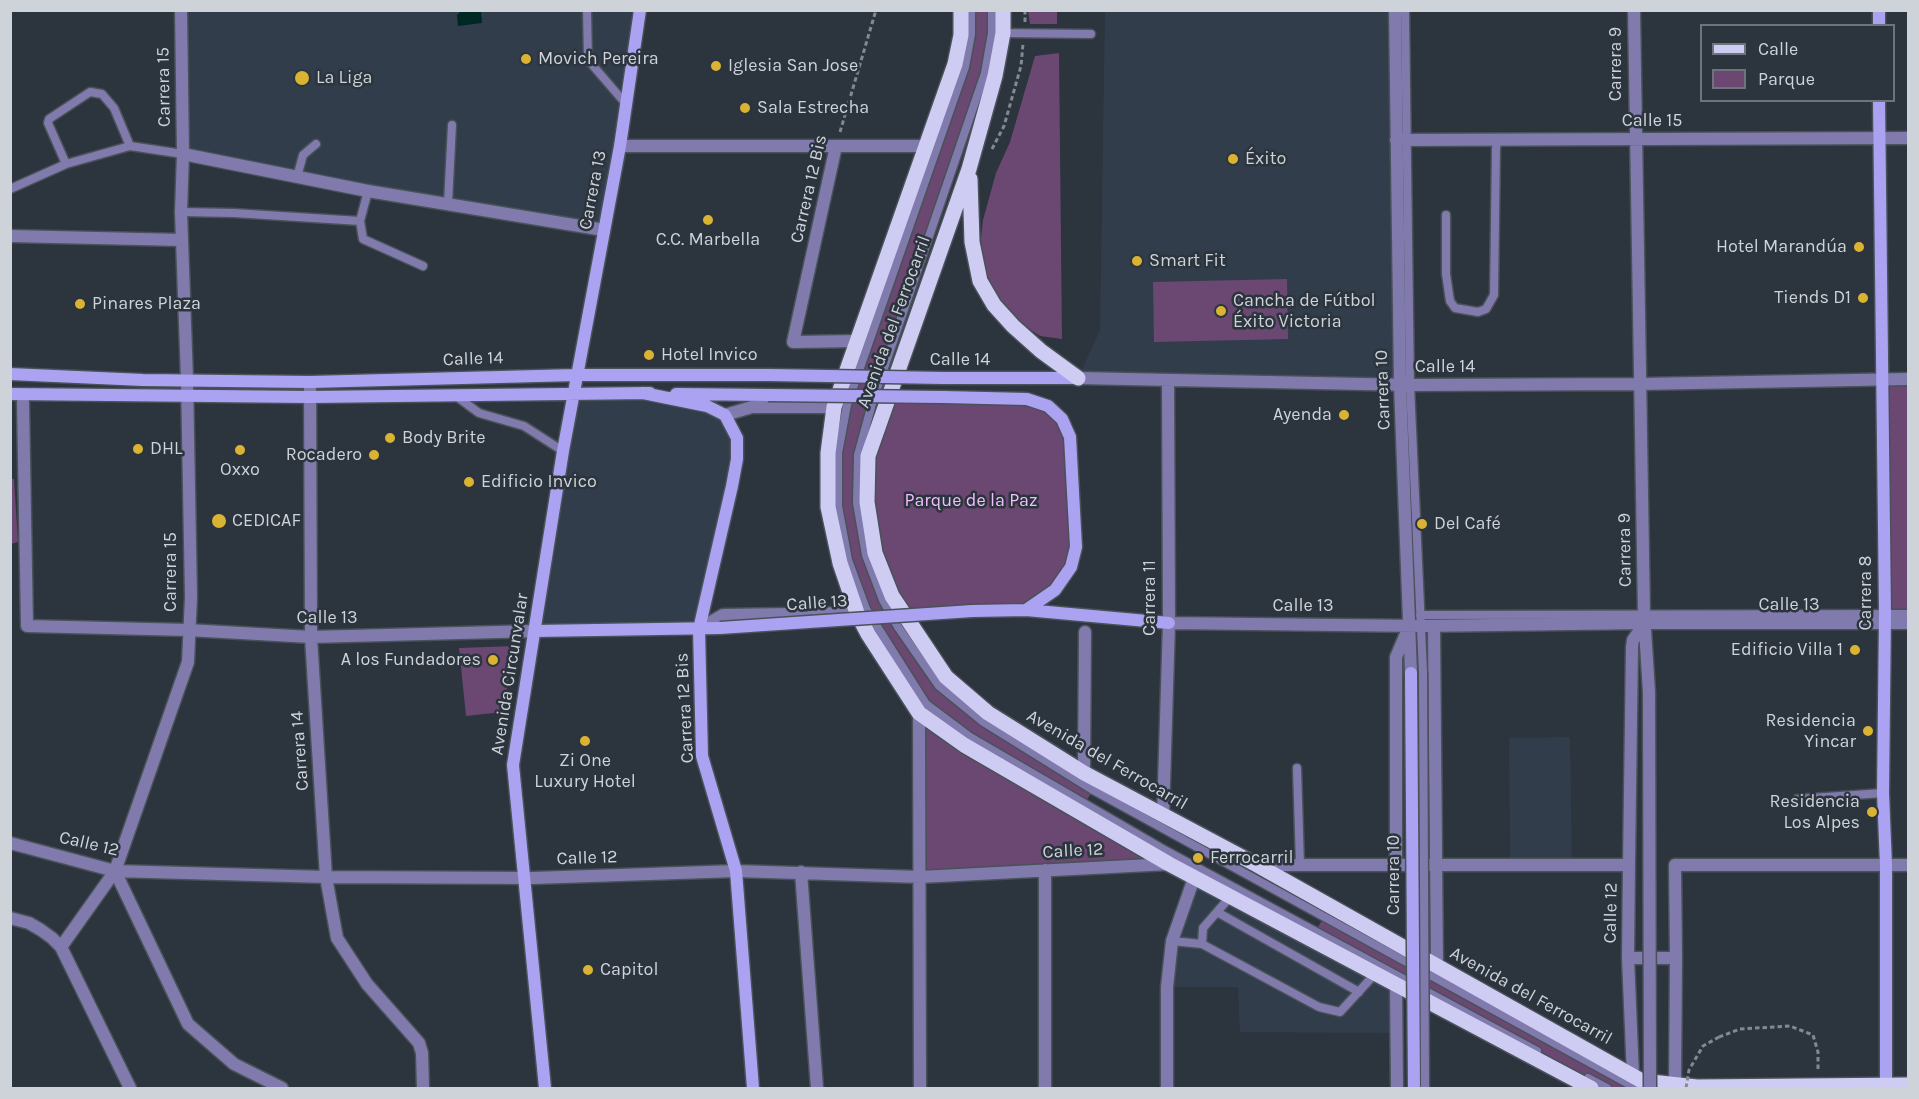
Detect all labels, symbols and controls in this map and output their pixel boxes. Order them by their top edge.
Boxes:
legend [1700,24,1895,102]
street label: Carrera 9 [1605,27,1627,101]
text: Calle [1758,38,1798,60]
street label: Carrera 15 [153,47,175,127]
place label: Movich Pereira [538,48,659,70]
marker: Movich Pereira [519,52,533,66]
place label: Iglesia San Jose [728,55,858,77]
marker: Iglesia San Jose [709,59,723,73]
place label: La Liga [316,67,372,89]
text: Parque [1758,68,1815,90]
marker: La Liga [293,69,311,87]
place label: Sala Estrecha [757,97,869,119]
marker: Sala Estrecha [738,101,752,115]
street label: Calle 15 [1622,110,1682,132]
street label: Carrera 12 Bis [786,133,832,245]
street label: Carrera 13 [575,148,611,232]
place label: Éxito [1245,148,1286,170]
marker: Éxito [1226,152,1240,166]
marker: C.C. Marbella [701,213,715,227]
place label: C.C. Marbella [656,229,760,251]
street label: Avenida del Ferrocarril [853,233,935,411]
place label: Hotel Marandúa [1716,236,1847,258]
marker: Hotel Marandúa [1852,240,1866,254]
place label: Smart Fit [1149,250,1226,272]
marker: Smart Fit [1130,254,1144,268]
place label: Tiends D1 [1774,287,1851,309]
place label: Cancha de Fútbol Éxito Victoria [1233,290,1376,332]
marker: Tiends D1 [1856,291,1870,305]
place label: Pinares Plaza [92,293,201,315]
marker: Pinares Plaza [73,297,87,311]
marker: Cancha de Fútbol Éxito Victoria [1214,304,1228,318]
place label: Hotel Invico [661,344,758,366]
street label: Calle 14 [442,347,504,371]
marker: Hotel Invico [642,348,656,362]
street label: Calle 14 [930,349,990,371]
street label: Carrera 10 [1371,349,1395,431]
street label: Calle 14 [1415,356,1475,378]
place label: Ayenda [1273,404,1332,426]
marker: Ayenda [1337,408,1351,422]
place label: Body Brite [402,427,485,449]
marker: Body Brite [383,431,397,445]
place label: DHL [150,438,182,460]
marker: DHL [131,442,145,456]
marker: Oxxo [233,443,247,457]
place label: Rocadero [286,444,362,466]
marker: Rocadero [367,448,381,462]
place label: Oxxo [220,459,260,481]
place label: Edificio Invico [481,471,597,493]
marker: Edificio Invico [462,475,476,489]
park label: Parque de la Paz [904,490,1038,512]
place label: CEDICAF [232,510,301,532]
marker: CEDICAF [210,512,228,530]
place label: Del Café [1434,513,1501,535]
street label: Carrera 9 [1614,513,1636,587]
marker: Del Café [1415,517,1429,531]
street label: Carrera 15 [160,532,182,612]
street label: Carrera 8 [1855,556,1877,630]
street label: Carrera 11 [1139,560,1161,636]
street label: Calle 13 [786,590,848,616]
street label: Avenida Circunvalar [487,591,533,757]
street label: Calle 13 [1758,594,1820,616]
street label: Calle 13 [1272,595,1334,617]
street label: Calle 13 [296,607,358,629]
place label: Edificio Villa 1 [1731,639,1843,661]
marker: Edificio Villa 1 [1848,643,1862,657]
place label: A los Fundadores [341,649,481,671]
street label: Carrera 12 Bis [671,652,699,764]
marker: A los Fundadores [486,653,500,667]
street label: Avenida del Ferrocarril [1023,705,1191,815]
street label: Carrera 14 [286,710,314,792]
place label: Residencia Yincar [1766,710,1856,752]
marker: Residencia Yincar [1861,724,1875,738]
marker: Zi One Luxury Hotel [578,734,592,748]
place label: Zi One Luxury Hotel [534,750,636,792]
place label: Residencia Los Alpes [1770,791,1860,834]
marker: Residencia Los Alpes [1865,805,1879,819]
street label: Calle 12 [57,827,121,861]
street label: Carrera 10 [1383,835,1405,915]
street label: Calle 12 [1042,839,1104,863]
street label: Calle 12 [556,846,618,870]
place label: Ferrocarril [1210,847,1294,869]
marker: Ferrocarril [1191,851,1205,865]
street label: Calle 12 [1600,882,1622,944]
street label: Avenida del Ferrocarril [1446,942,1616,1050]
place label: Capitol [600,959,658,981]
marker: Capitol [581,963,595,977]

